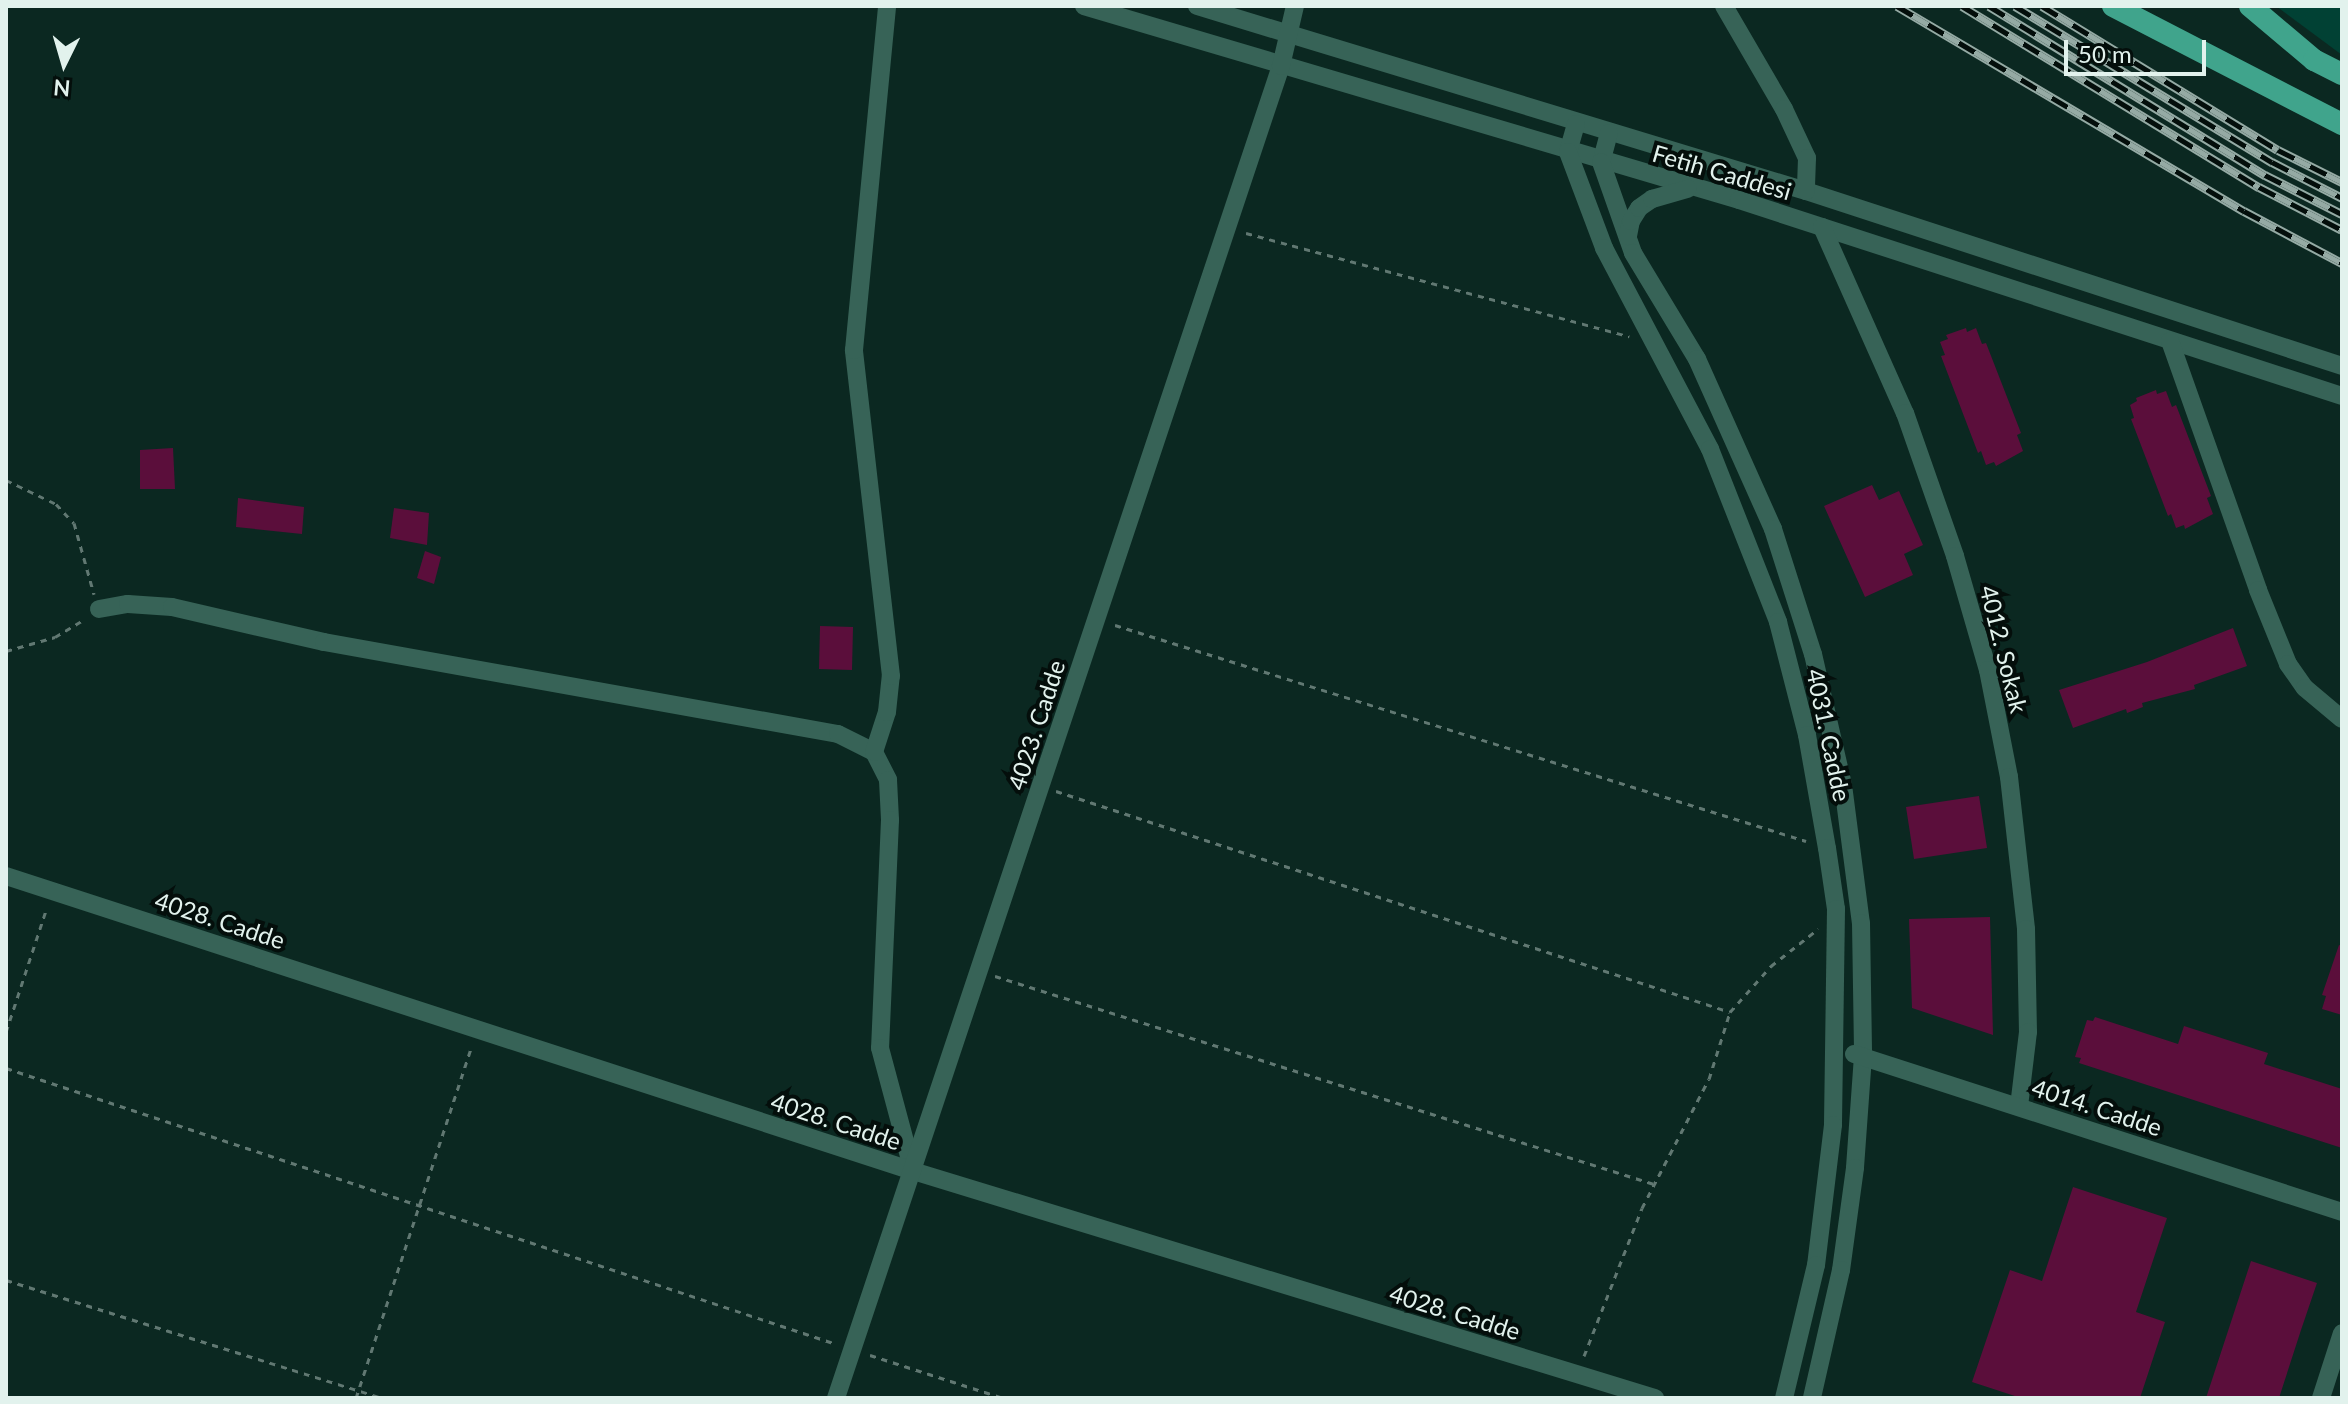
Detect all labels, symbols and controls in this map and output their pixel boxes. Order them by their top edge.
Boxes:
north arrow [24,24,104,104]
scale bar [2068,24,2210,74]
text: 50 m [2078,39,2132,68]
text: N [52,74,71,103]
street label: Fetih Caddesi [1649,138,1795,206]
street label: 4012. Sokak [1974,582,2034,716]
street label: 4023. Cadde [1001,656,1071,794]
street label: 4031. Cadde [1801,666,1857,804]
street label: 4028. Cadde [151,885,289,955]
street label: 4014. Cadde [2028,1072,2166,1142]
street label: 4028. Cadde [767,1086,905,1156]
street label: 4028. Cadde [1386,1278,1524,1346]

